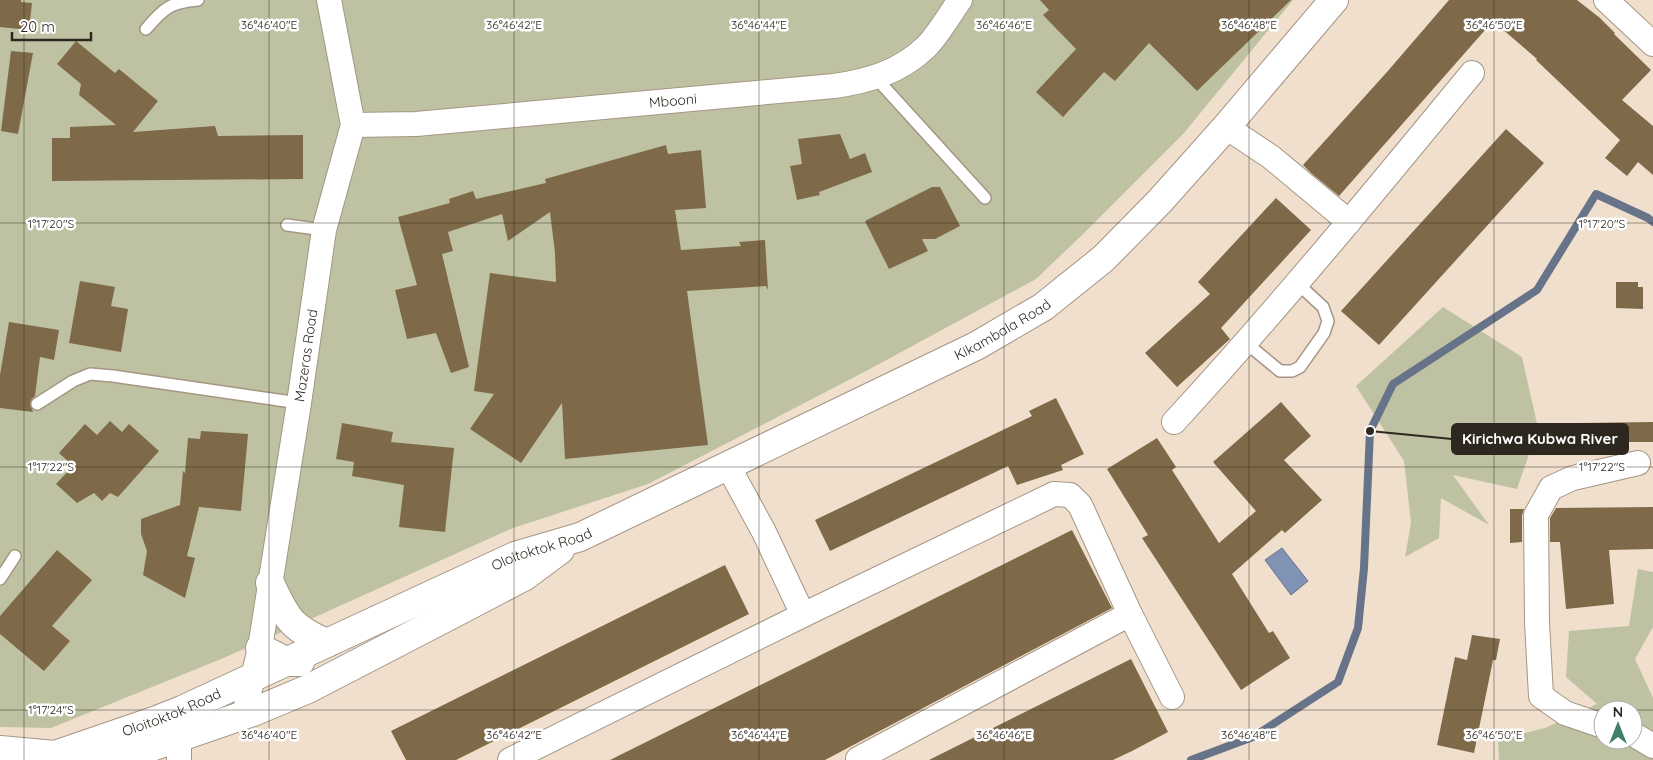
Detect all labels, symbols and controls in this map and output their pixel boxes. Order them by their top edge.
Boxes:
scale bar [12,10,91,42]
text: 20 m [20,17,55,36]
text: 36°46'40"E [241,17,298,32]
text: 36°46'42"E [486,17,542,32]
text: 36°46'44"E [731,17,787,32]
text: 36°46'46"E [976,17,1032,32]
text: 36°46'48"E [1221,17,1277,32]
text: 36°46'50"E [1466,17,1523,32]
street label: Mbooni [648,90,698,112]
text: 1°17'20"S [28,216,74,231]
text: 1°17'20"S [1579,216,1625,231]
street label: Kikambala Road [951,295,1055,364]
street label: Mazeras Road [290,308,321,403]
callout: Kirichwa Kubwa River [1452,424,1628,454]
text: Kirichwa Kubwa River [1462,429,1618,448]
text: 1°17'22"S [28,459,74,474]
text: 1°17'22"S [1579,459,1625,474]
street label: Oloitoktok Road [488,524,595,575]
street label: Oloitoktok Road [120,684,224,740]
north arrow [1593,700,1643,750]
text: 1°17'24"S [28,702,74,717]
text: N [1613,703,1623,721]
text: 36°46'40"E [241,727,298,742]
text: 36°46'42"E [486,727,542,742]
text: 36°46'44"E [731,727,787,742]
text: 36°46'46"E [976,727,1032,742]
text: 36°46'48"E [1221,727,1277,742]
text: 36°46'50"E [1466,727,1523,742]

